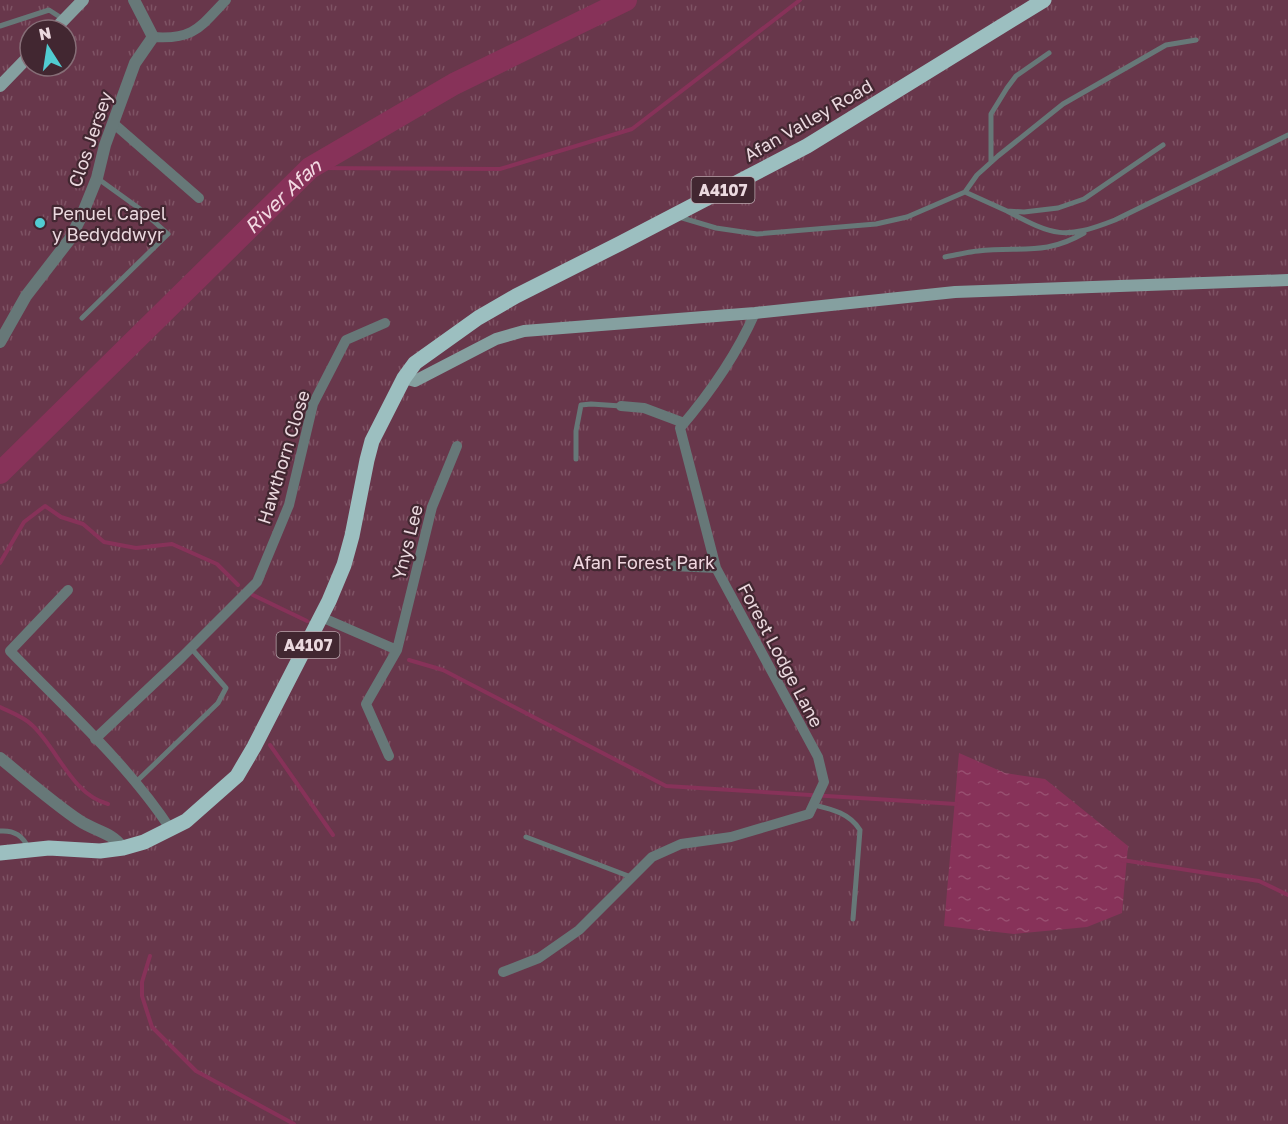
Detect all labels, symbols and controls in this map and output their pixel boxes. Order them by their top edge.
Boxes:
north arrow [18,18,78,78]
text: N [37,22,53,44]
street label: Afan Valley Road [740,74,876,166]
street label: Clos Jersey [63,88,117,190]
water label: River Afan [239,152,325,238]
road number: A4107 [692,177,754,203]
place label: Penuel Capel y Bedyddwyr [52,202,167,245]
marker: Penuel Capel y Bedyddwyr [33,216,47,230]
street label: Hawthorn Close [252,387,314,527]
street label: Ynys Lee [387,502,427,582]
park label: Afan Forest Park [573,551,715,573]
street label: Forest Lodge Lane [734,579,828,731]
road number: A4107 [276,632,340,658]

